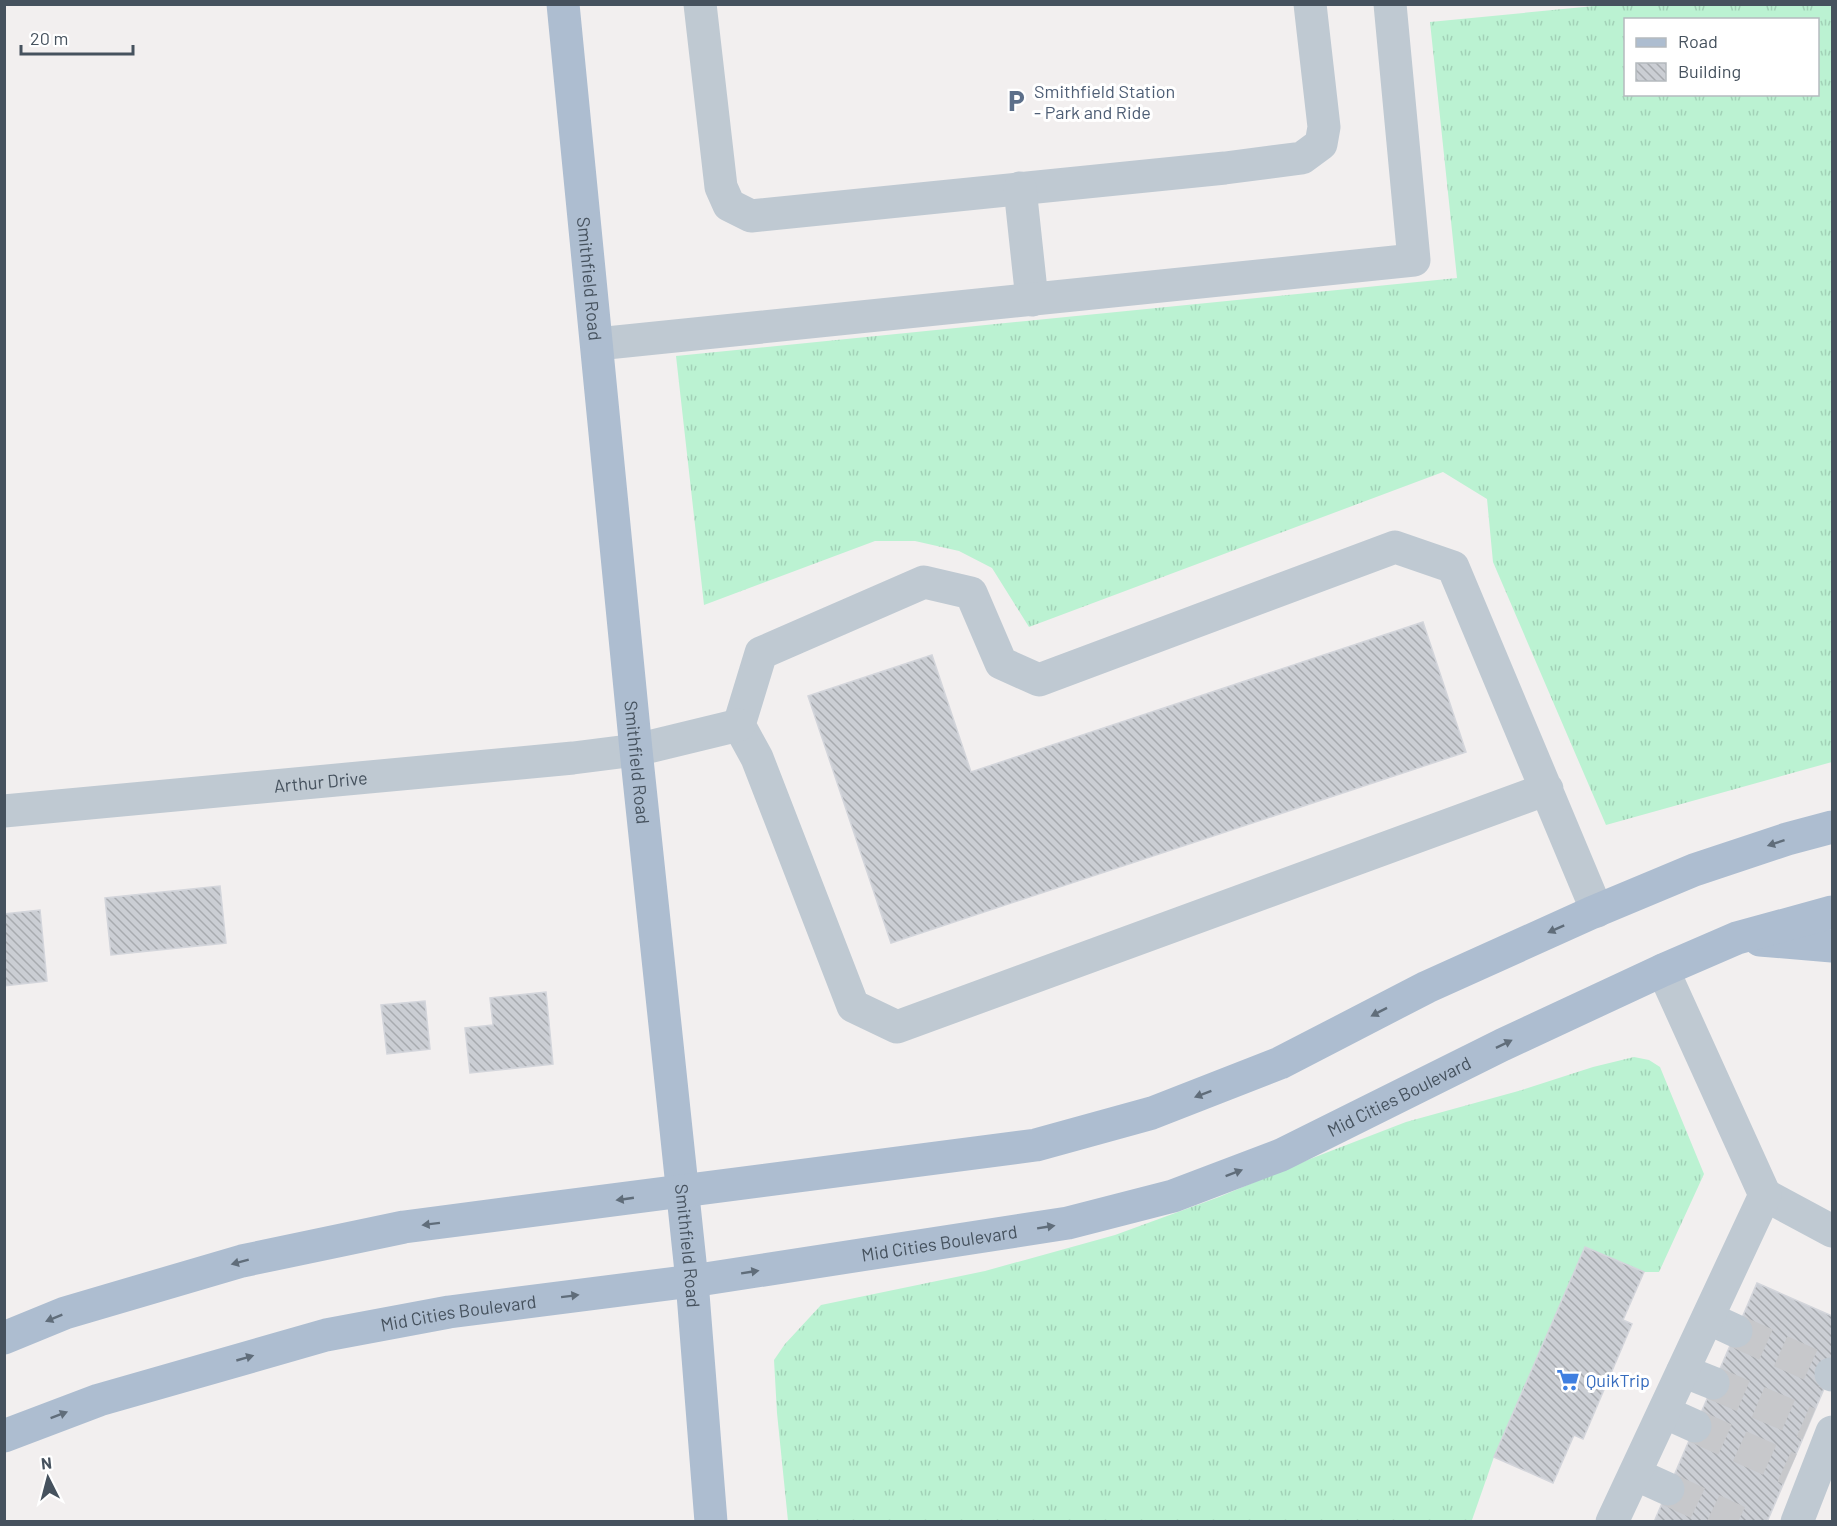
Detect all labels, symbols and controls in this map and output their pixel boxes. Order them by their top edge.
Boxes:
scale bar [21,18,134,56]
legend [1624,18,1819,96]
text: 20 m [30,27,68,49]
text: Road [1678,30,1718,52]
text: Building [1678,60,1741,82]
place label: Smithfield Station - Park and Ride [1034,80,1175,123]
parking icon: Smithfield Station - Park and Ride [1003,88,1029,114]
street label: Smithfield Road [573,216,607,342]
street label: Smithfield Road [620,699,655,825]
street label: Arthur Drive [273,766,368,797]
one-way arrow [1767,838,1785,848]
one-way arrow [1547,925,1564,934]
one-way arrow [1371,1007,1388,1017]
one-way arrow [1495,1039,1512,1048]
street label: Mid Cities Boulevard [1324,1051,1474,1141]
one-way arrow [1193,1089,1211,1099]
one-way arrow [1225,1168,1243,1178]
street label: Smithfield Road [671,1183,705,1308]
one-way arrow [615,1194,634,1203]
one-way arrow [422,1219,441,1229]
street label: Mid Cities Boulevard [860,1220,1019,1266]
one-way arrow [1037,1222,1056,1231]
one-way arrow [231,1257,249,1267]
one-way arrow [741,1268,760,1277]
street label: Mid Cities Boulevard [379,1290,538,1336]
one-way arrow [561,1292,580,1301]
one-way arrow [44,1313,62,1323]
one-way arrow [236,1353,254,1362]
supermarket icon: QuikTrip [1555,1367,1581,1393]
place label: QuikTrip [1586,1369,1650,1391]
one-way arrow [50,1410,68,1419]
north arrow [18,1448,78,1508]
text: N [40,1453,53,1473]

